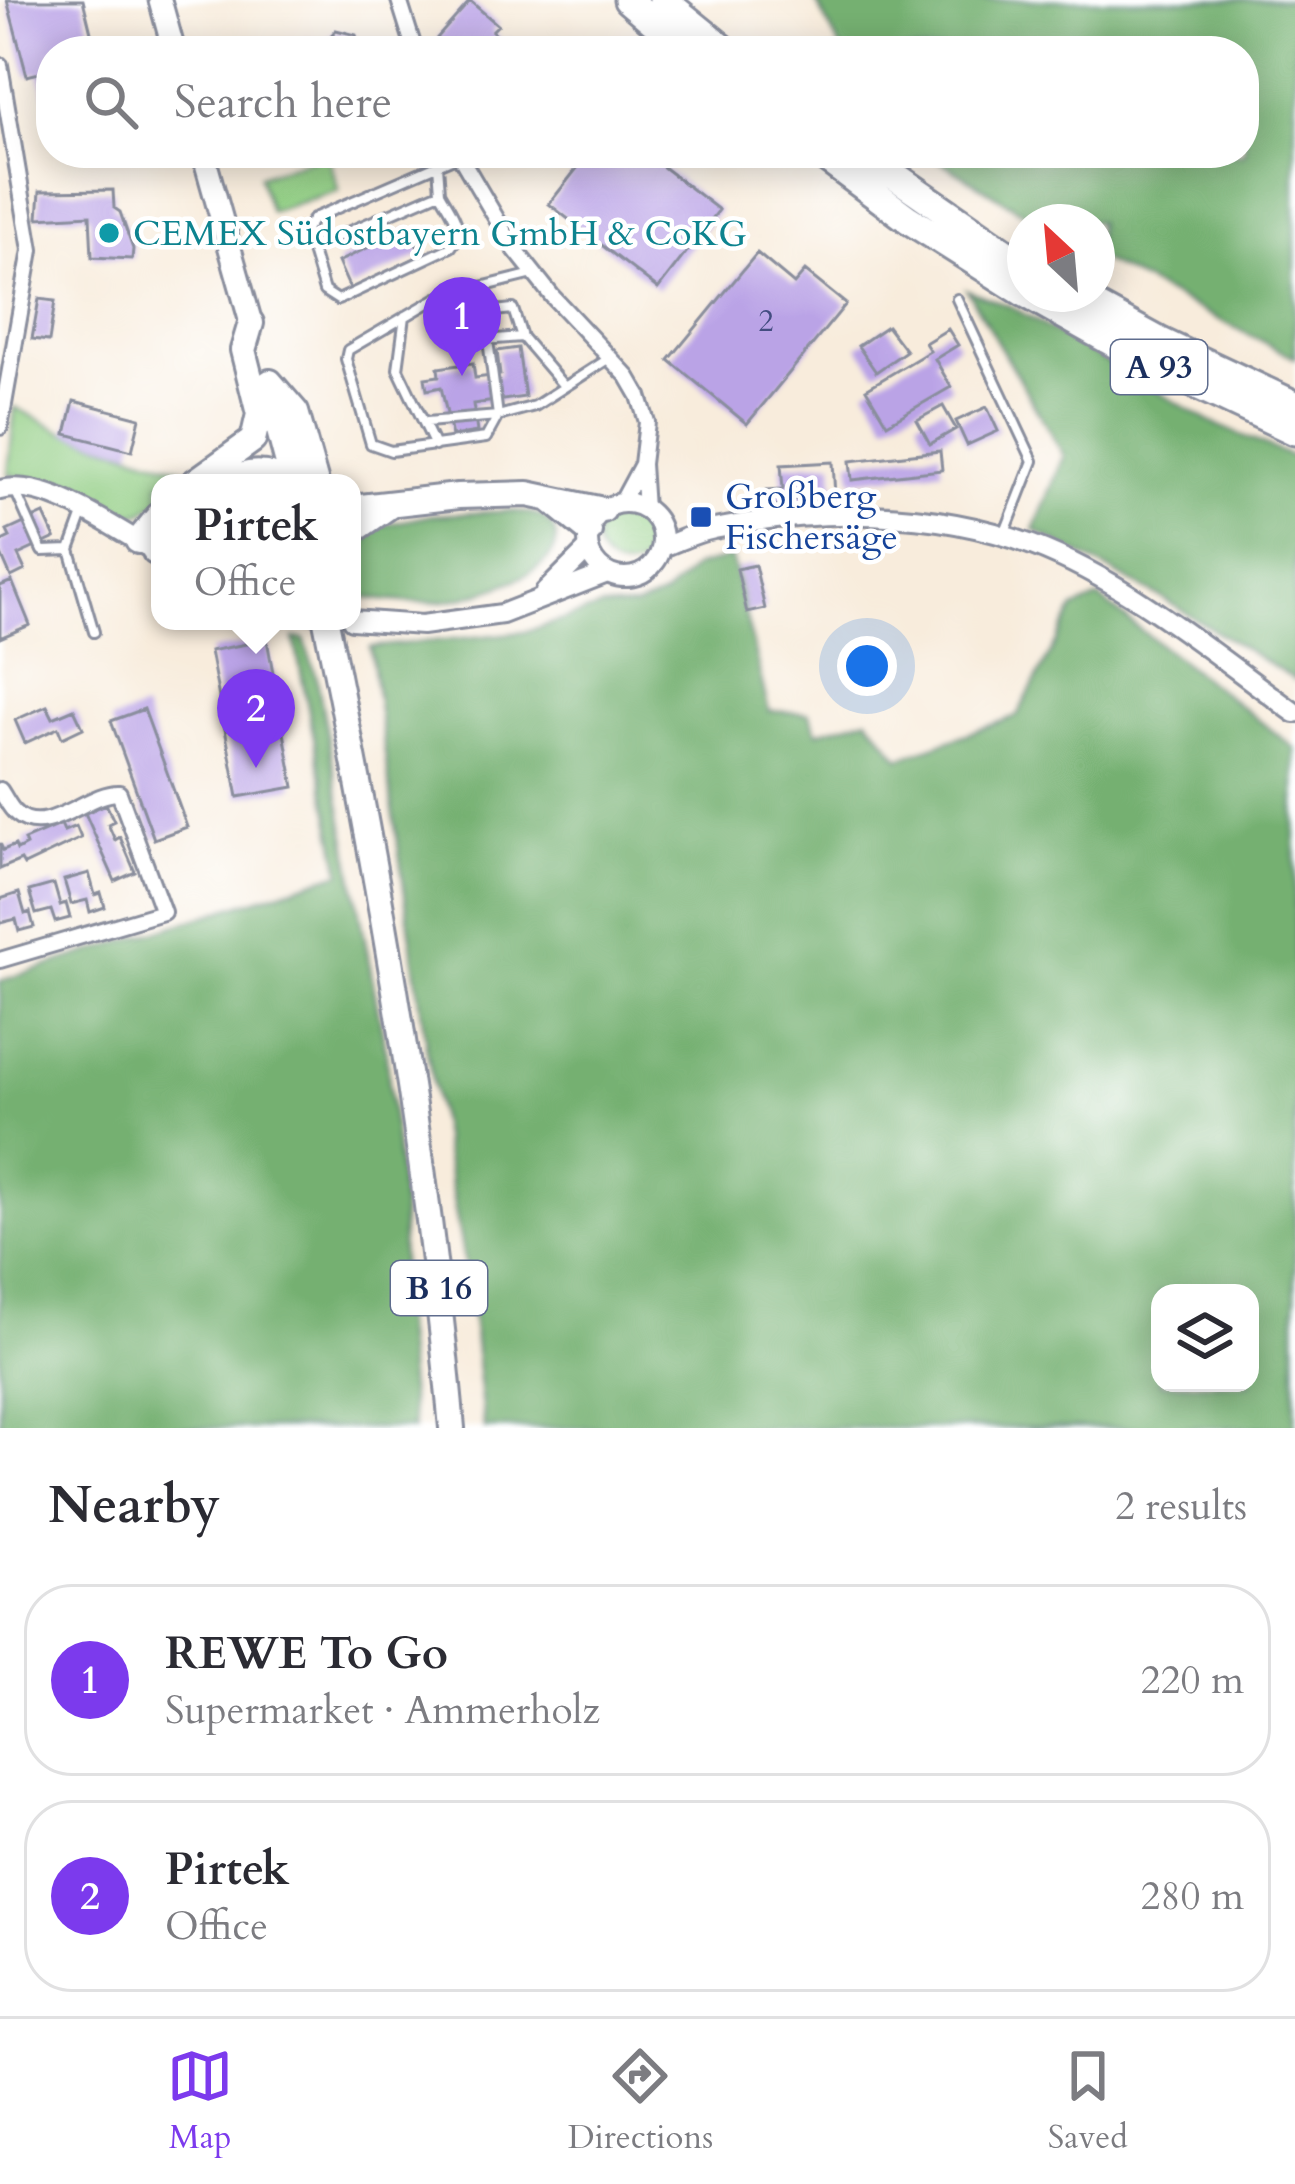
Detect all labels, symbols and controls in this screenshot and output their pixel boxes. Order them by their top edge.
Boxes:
search box [36,36,1259,168]
icon: search [78,69,144,135]
text: Search here [174,72,392,133]
north arrow [1007,204,1115,312]
place label: CEMEX Südostbayern GmbH & CoKG [133,209,747,258]
marker: CEMEX Südostbayern GmbH & CoKG [96,220,122,246]
pin: 1 [423,277,501,376]
house number: 2 [758,301,774,342]
road number: A 93 [1111,340,1207,394]
place label: Großberg Fischersäge [725,472,898,562]
popup [151,474,361,630]
text: Pirtek [194,495,318,556]
marker: Großberg Fischersäge [688,504,714,530]
text: Office [194,556,297,609]
your location [837,636,897,696]
pin: 2 [217,669,295,768]
road number: B 16 [391,1261,487,1315]
map controls [1151,1284,1259,1392]
button: layers [1151,1284,1259,1392]
text: Nearby [48,1471,220,1541]
text: 2 results [1115,1480,1247,1533]
text: REWE To Go [165,1623,448,1684]
text: 1 [80,1654,100,1707]
text: 220 m [1141,1654,1244,1707]
text: Supermarket · Ammerholz [165,1684,600,1737]
text: Pirtek [165,1839,290,1900]
text: 2 [80,1870,100,1923]
text: 280 m [1141,1870,1244,1923]
text: Office [165,1900,268,1953]
tab: Map [167,2043,233,2160]
tab: Directions [568,2043,713,2160]
tab: Saved [1048,2043,1128,2160]

